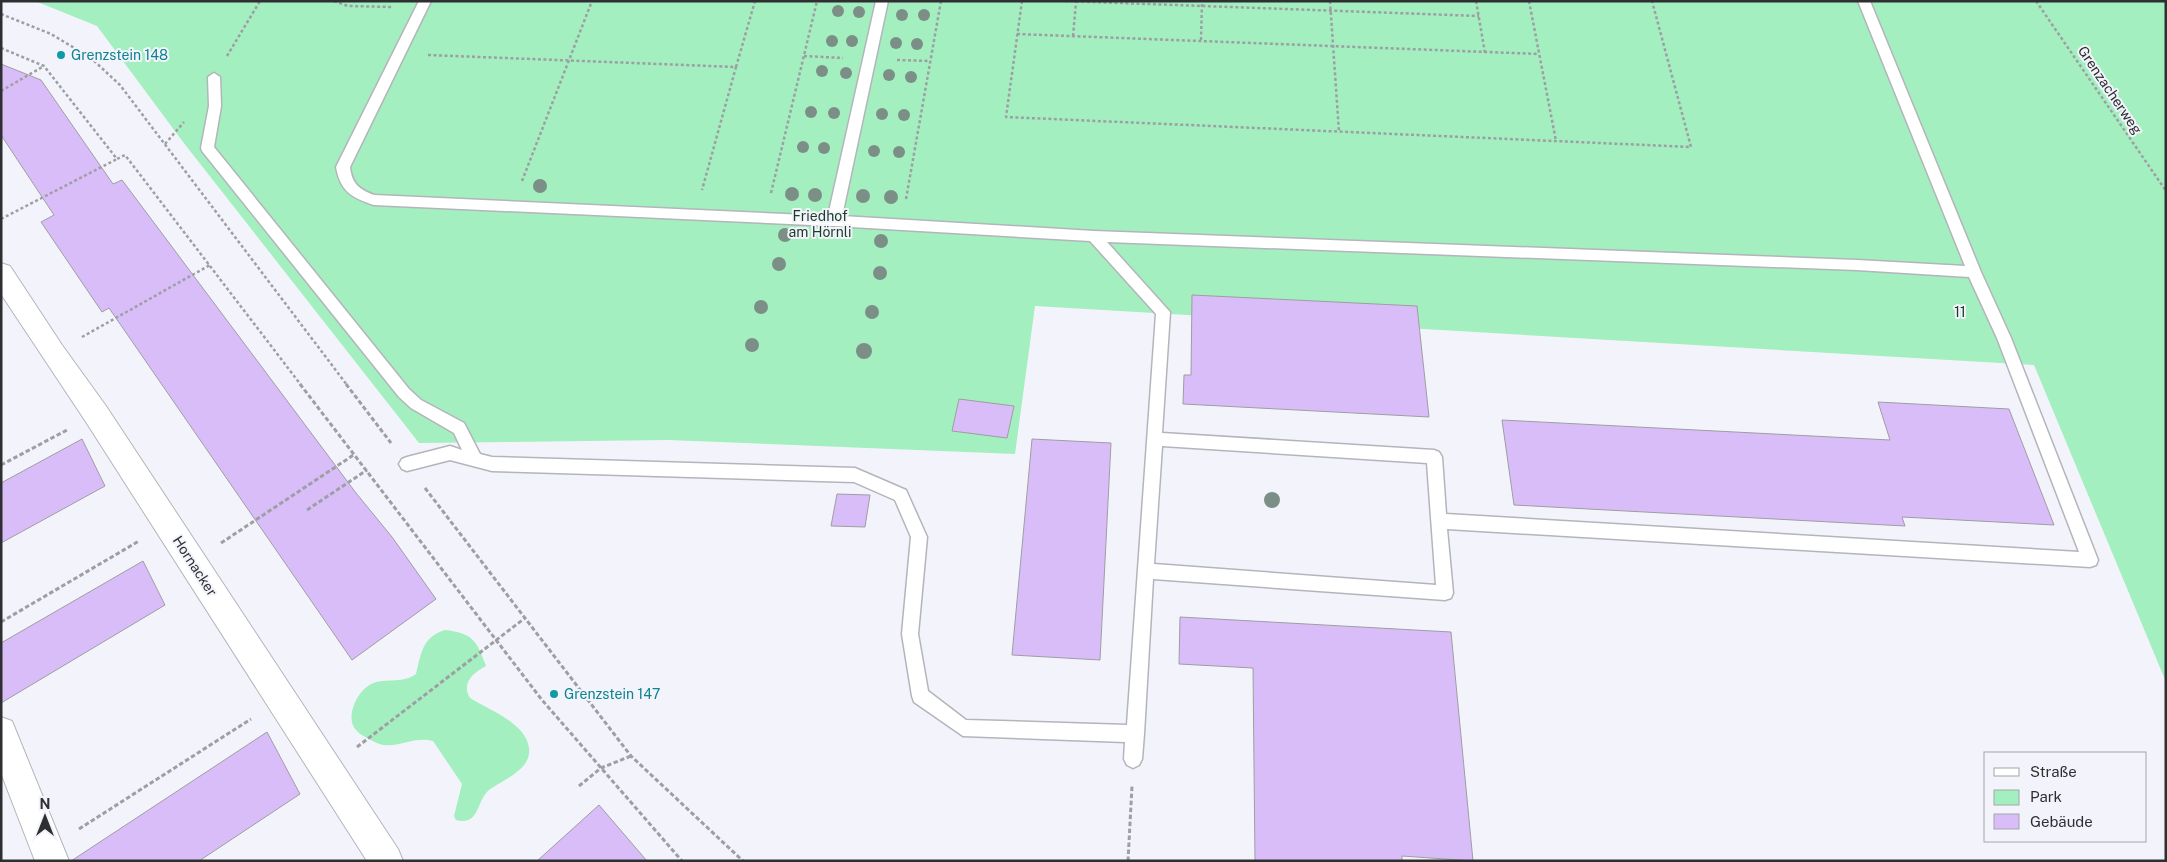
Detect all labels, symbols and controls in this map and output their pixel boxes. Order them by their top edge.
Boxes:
street label: Grenzacherweg [2075,43,2146,137]
place label: Grenzstein 148 [71,47,168,63]
marker: Grenzstein 148 [55,49,67,61]
park label: Friedhof am Hörnli [789,208,852,240]
park label: 11 [1954,304,1966,320]
street label: Hornacker [170,533,220,599]
place label: Grenzstein 147 [564,686,660,702]
marker: Grenzstein 147 [548,688,560,700]
legend [1984,752,2147,842]
text: Straße [2030,763,2077,780]
text: Park [2030,788,2062,805]
north arrow [20,792,70,842]
text: N [40,796,50,812]
text: Gebäude [2030,813,2093,830]

